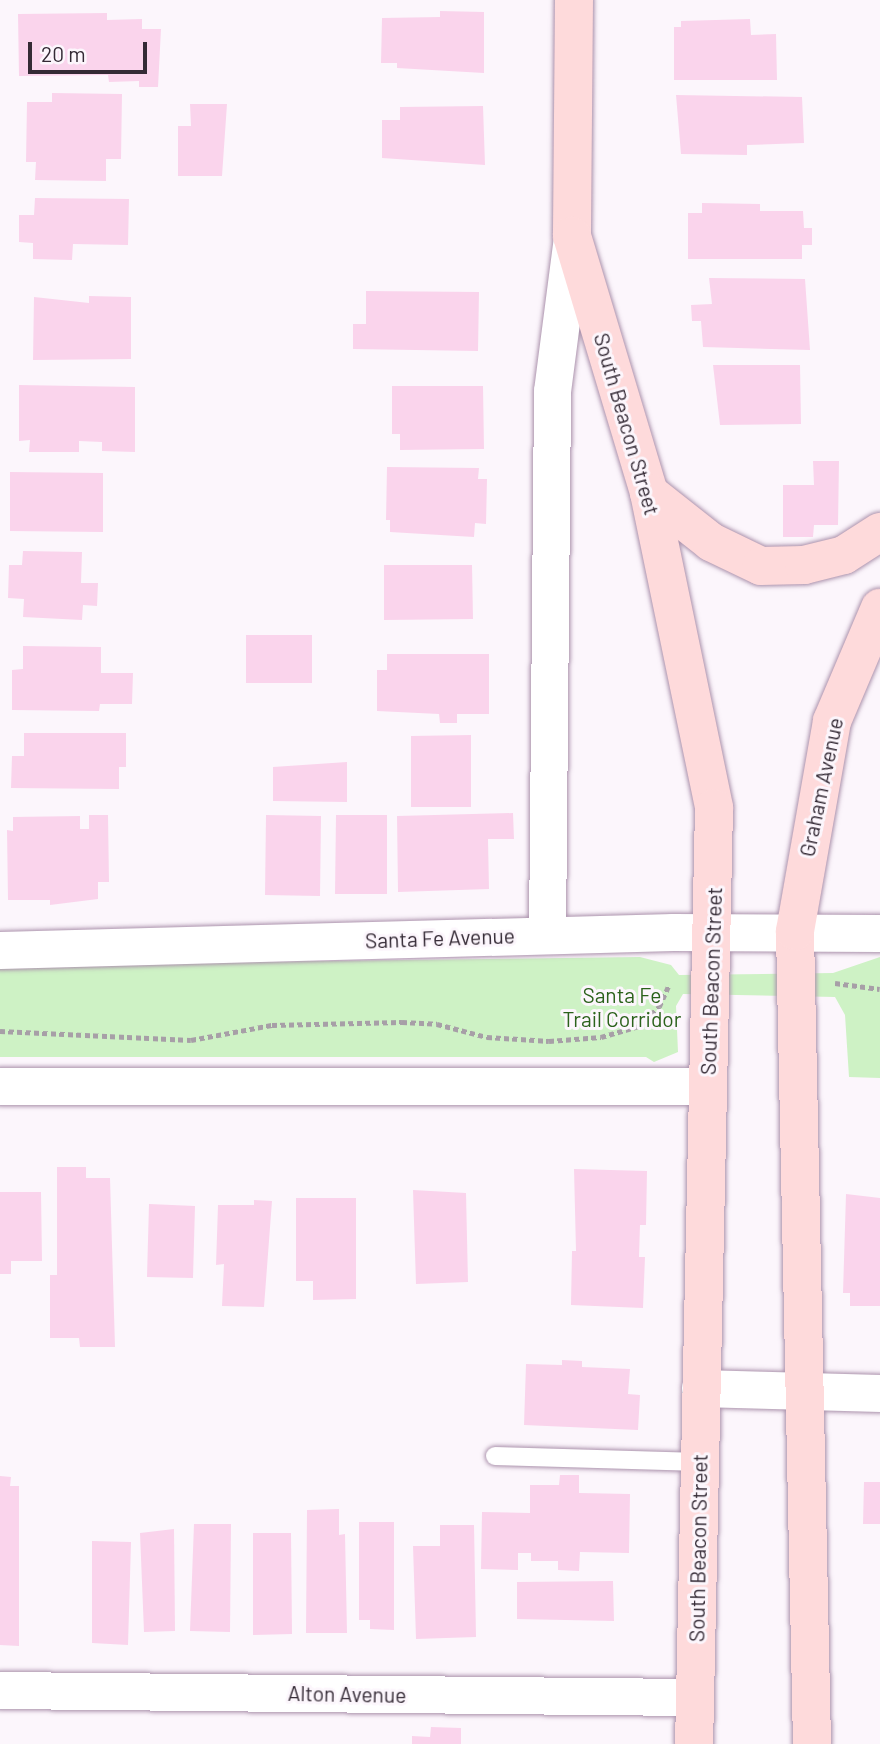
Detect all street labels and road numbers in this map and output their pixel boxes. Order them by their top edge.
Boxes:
street label: South Beacon Street [589,330,665,518]
street label: Graham Avenue [794,715,848,859]
street label: South Beacon Street [695,886,727,1076]
street label: Santa Fe Avenue [365,923,515,953]
street label: South Beacon Street [684,1454,712,1642]
street label: Alton Avenue [287,1680,407,1708]

